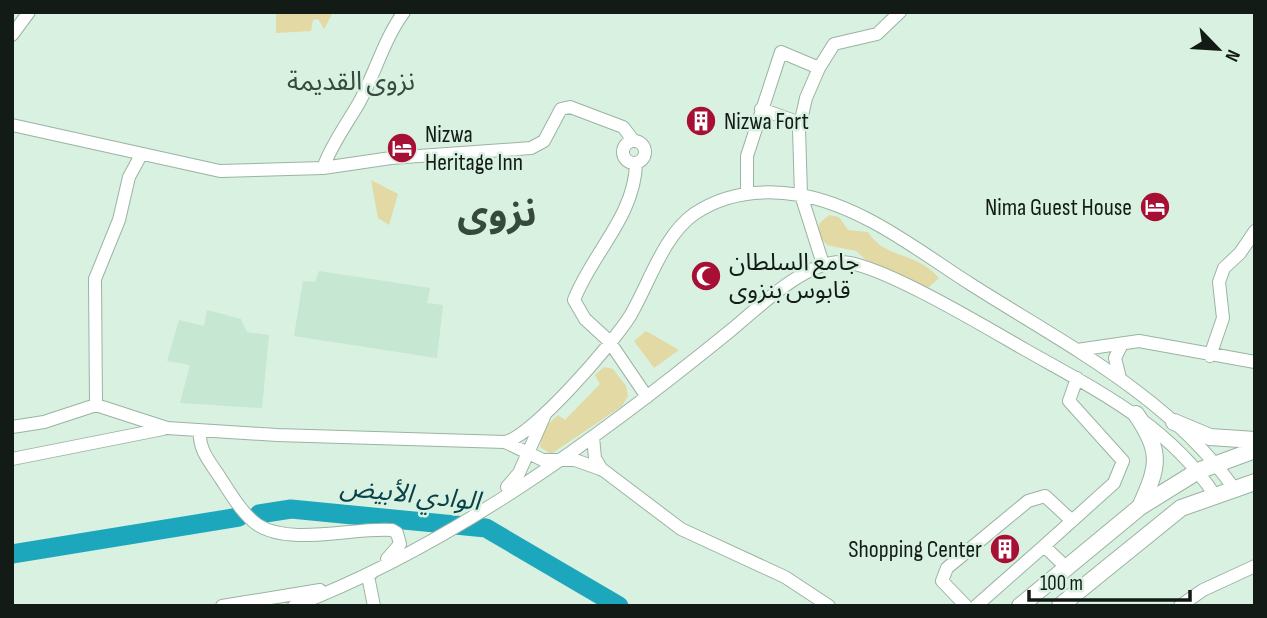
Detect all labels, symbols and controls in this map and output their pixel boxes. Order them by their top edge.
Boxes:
north arrow [1183,14,1253,84]
text: N [1219,46,1245,65]
district label: نزوى القديمة [287,67,415,98]
building icon: Nizwa Fort [684,104,718,138]
place label: Nizwa Fort [724,107,809,136]
place label: Nizwa Heritage Inn [425,120,523,177]
hotel icon: Nizwa Heritage Inn [385,131,419,165]
hotel icon: Nima Guest House [1138,190,1172,224]
district label: نزوى [457,192,537,237]
place label: Nima Guest House [985,193,1132,222]
place label: جامع السلطان قابوس بنزوى [729,248,859,305]
mosque icon: جامع السلطان قابوس بنزوى [689,259,723,293]
water label: الوادي الأبيض [338,472,484,521]
building icon: Shopping Center [988,532,1022,566]
place label: Shopping Center [848,535,982,564]
scale bar [1029,558,1190,602]
text: 100 m [1040,571,1083,596]

